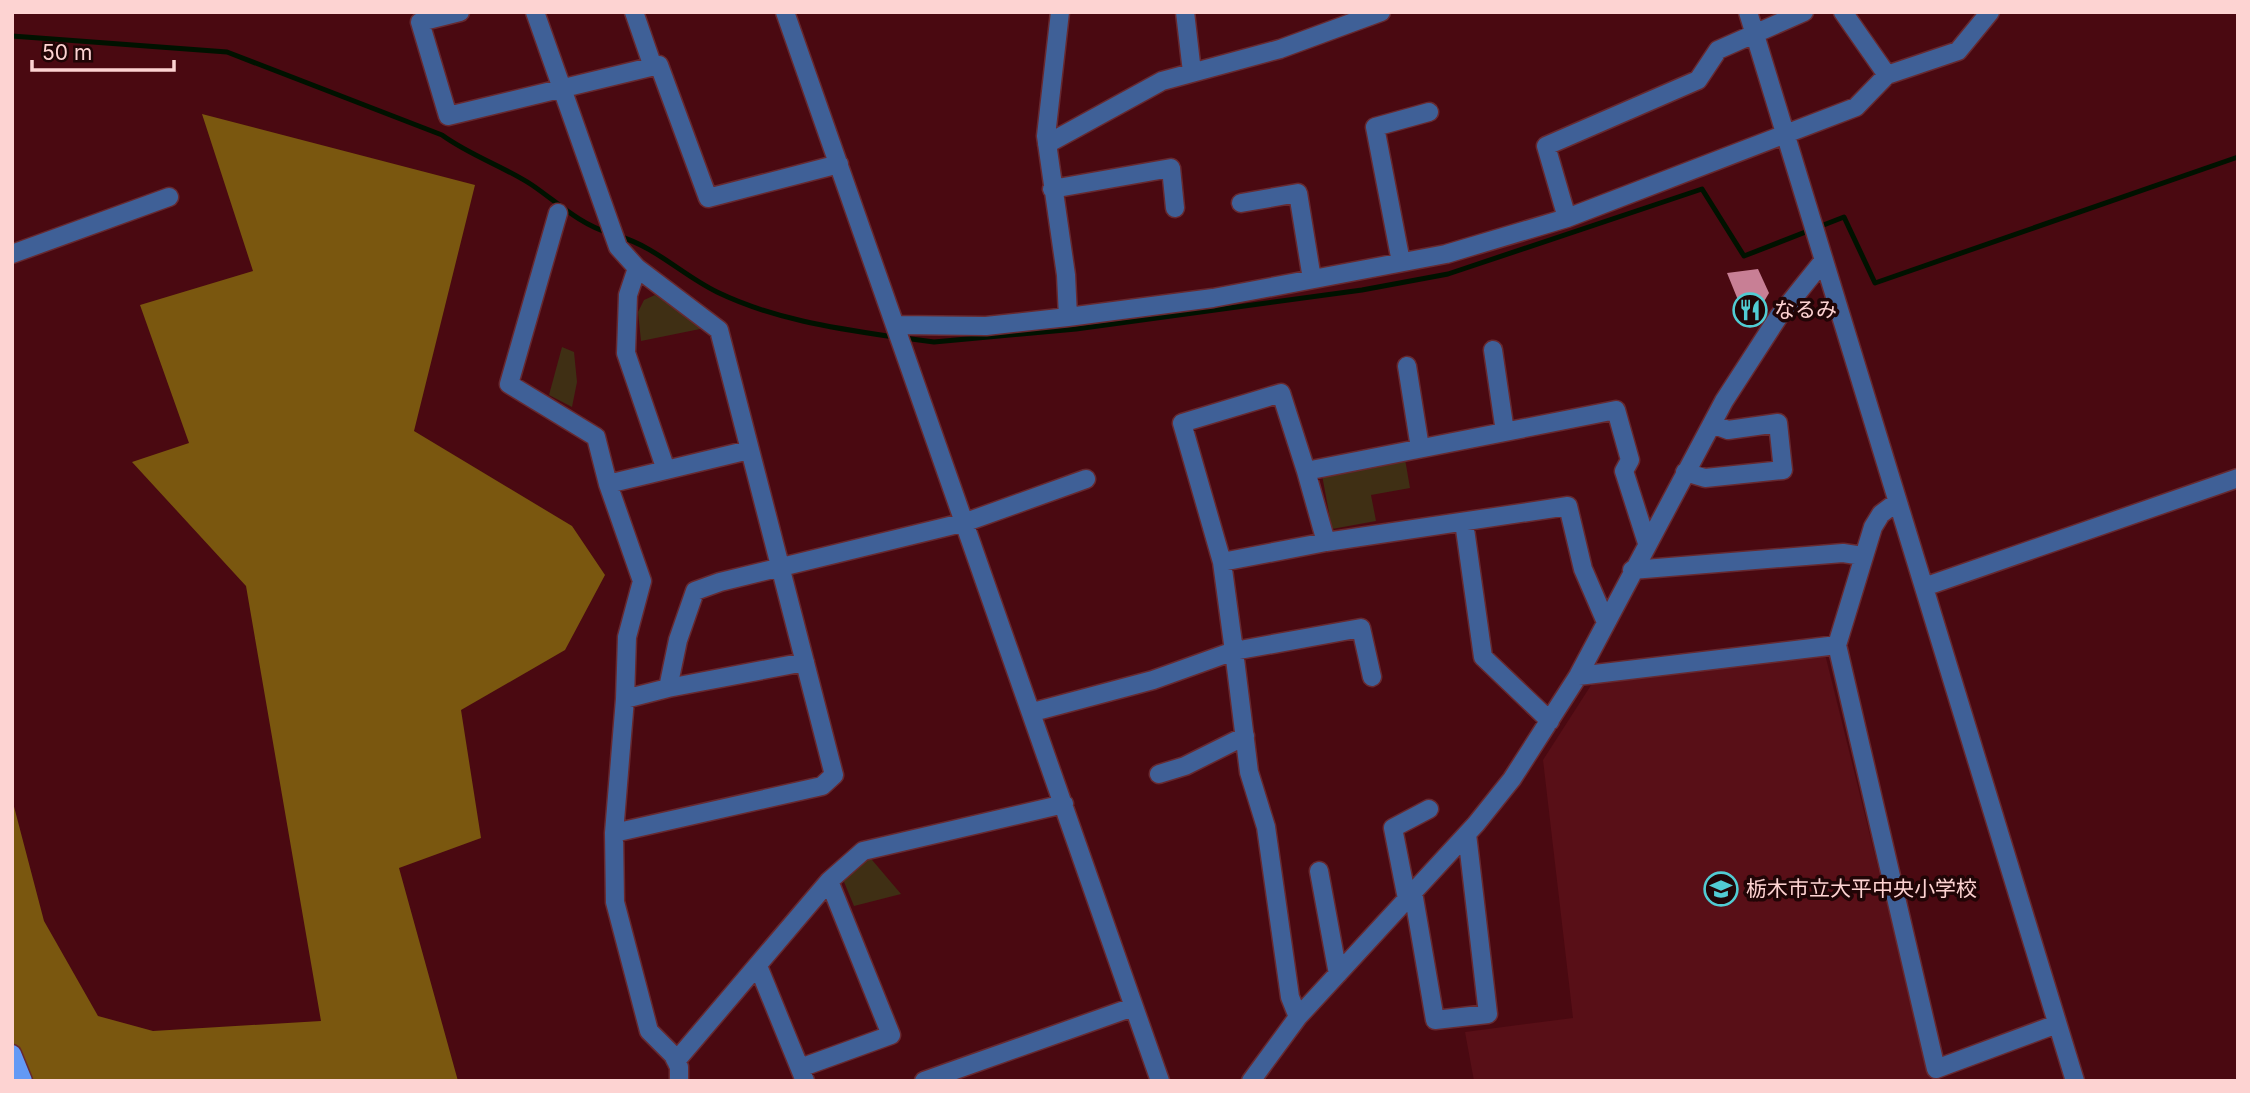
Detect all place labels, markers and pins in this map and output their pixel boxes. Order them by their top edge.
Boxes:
restaurant icon: なるみ [1731,291,1769,329]
place label: なるみ [1774,297,1837,322]
school or university icon: 栃木市立大平中央小学校 [1702,870,1740,908]
place label: 栃木市立大平中央小学校 [1746,876,1977,901]

